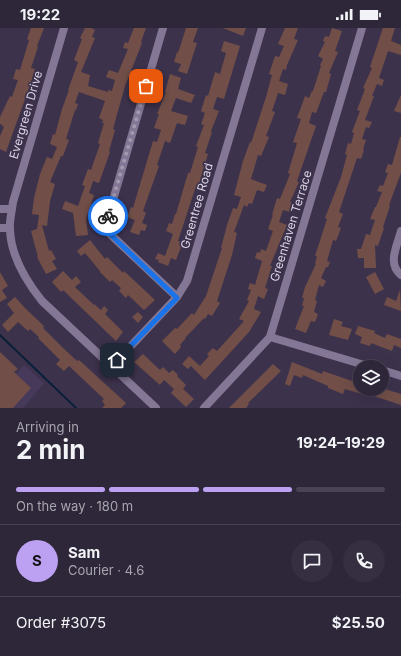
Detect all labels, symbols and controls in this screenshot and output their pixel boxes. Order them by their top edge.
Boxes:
text: 19:22 [20,5,60,24]
street label: Evergreen Drive [6,69,45,161]
pin [129,69,163,103]
icon: bag [135,75,157,97]
street label: Greentree Road [177,161,216,251]
street label: Greenhaven Terrace [266,168,315,283]
courier [88,196,128,236]
icon: bike [97,205,119,227]
pin [100,343,134,377]
icon: home [106,349,128,371]
map controls [353,360,389,396]
button: layers [353,360,389,396]
text: Arriving in [16,419,79,435]
text: 19:24–19:29 [297,433,385,452]
text: 2 min [16,434,86,465]
text: On the way · 180 m [16,498,133,514]
button: chat [291,540,333,582]
button: phone [343,540,385,582]
text: Sam [68,543,100,562]
text: S [32,551,42,570]
text: Courier · 4.6 [68,562,144,578]
text: Order #3075 [16,613,106,632]
text: $25.50 [332,613,385,632]

